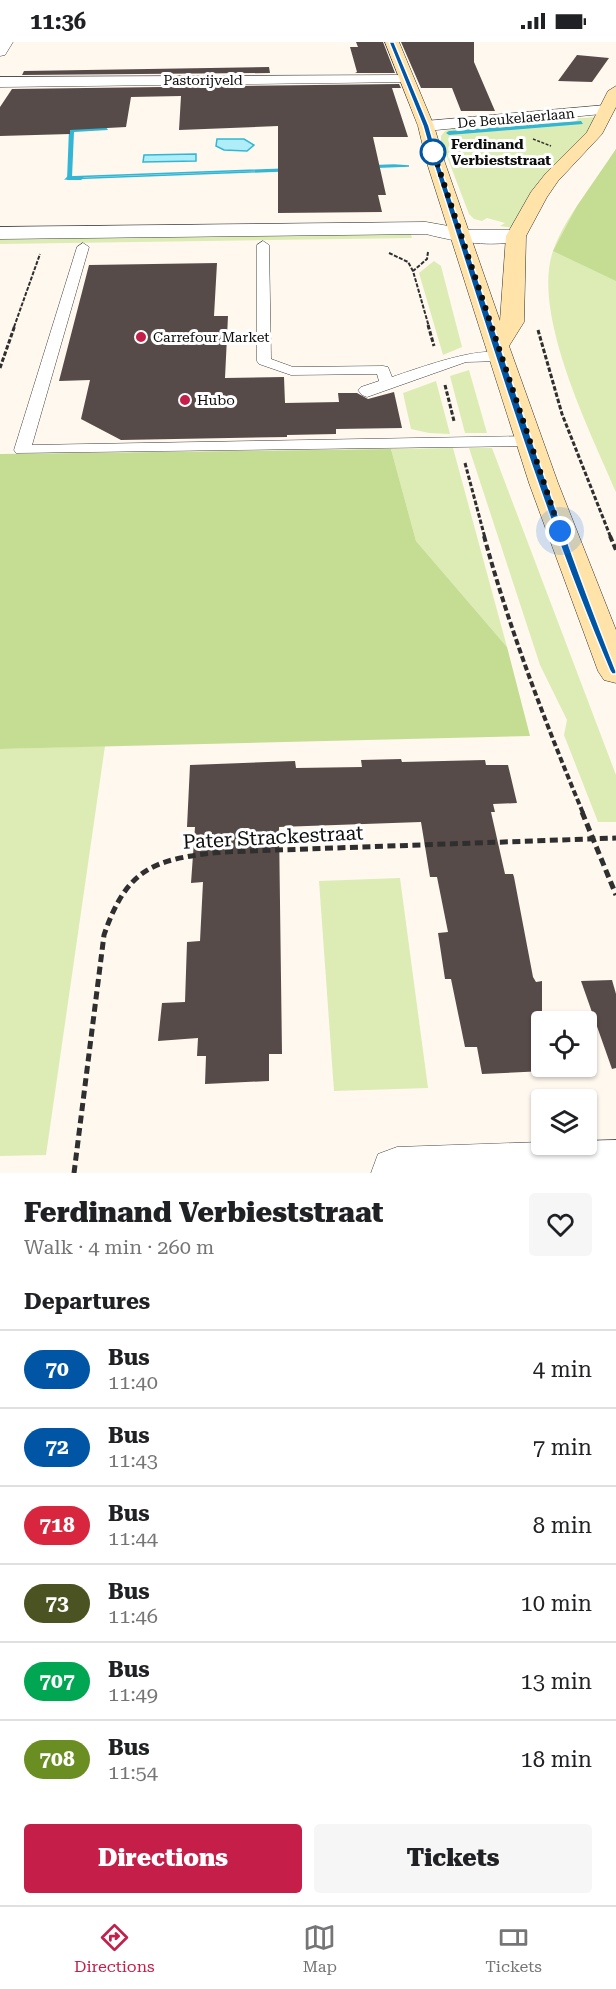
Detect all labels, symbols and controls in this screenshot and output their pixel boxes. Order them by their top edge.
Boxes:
text: 11:36 [30,9,86,34]
street label: Pastorijveld [163,72,243,88]
street label: De Beukelaerlaan [457,105,575,131]
place label: Ferdinand Verbieststraat [451,136,551,168]
marker: Ferdinand Verbieststraat [420,139,446,165]
place label: Carrefour Market [153,329,270,345]
marker: Carrefour Market [134,330,148,344]
place label: Hubo [197,392,235,408]
marker: Hubo [178,393,192,407]
your location [545,516,575,546]
street label: Pater Strackestraat [182,820,365,854]
map controls [531,1011,597,1155]
button: locate [531,1011,597,1077]
button: layers [531,1089,597,1155]
button: heart [529,1193,592,1256]
text: Ferdinand Verbieststraat [24,1196,383,1229]
text: Walk · 4 min · 260 m [24,1235,214,1259]
text: Departures [24,1289,150,1314]
text: Bus [108,1345,150,1370]
text: 70 [45,1357,69,1381]
text: 4 min [533,1357,592,1382]
text: 11:40 [108,1370,158,1394]
text: Bus [108,1423,150,1448]
text: 72 [45,1435,69,1459]
text: 7 min [533,1435,592,1460]
text: 11:43 [108,1448,158,1472]
text: Bus [108,1501,150,1526]
text: 718 [39,1513,75,1537]
text: 8 min [533,1513,592,1538]
text: 11:44 [108,1526,158,1550]
text: Bus [108,1579,150,1604]
text: 73 [45,1591,69,1615]
text: 10 min [521,1591,592,1616]
text: 11:46 [108,1604,158,1628]
text: Bus [108,1657,150,1682]
text: 707 [39,1669,75,1693]
text: 13 min [521,1669,592,1694]
text: 11:49 [108,1682,158,1706]
text: Bus [108,1735,150,1760]
text: 708 [39,1747,75,1771]
text: 18 min [521,1747,592,1772]
text: 11:54 [108,1760,158,1784]
button: Directions [24,1824,302,1893]
button: Tickets [314,1824,592,1893]
tab: Directions [74,1921,155,1976]
tab: Map [303,1921,337,1976]
tab: Tickets [485,1921,542,1976]

